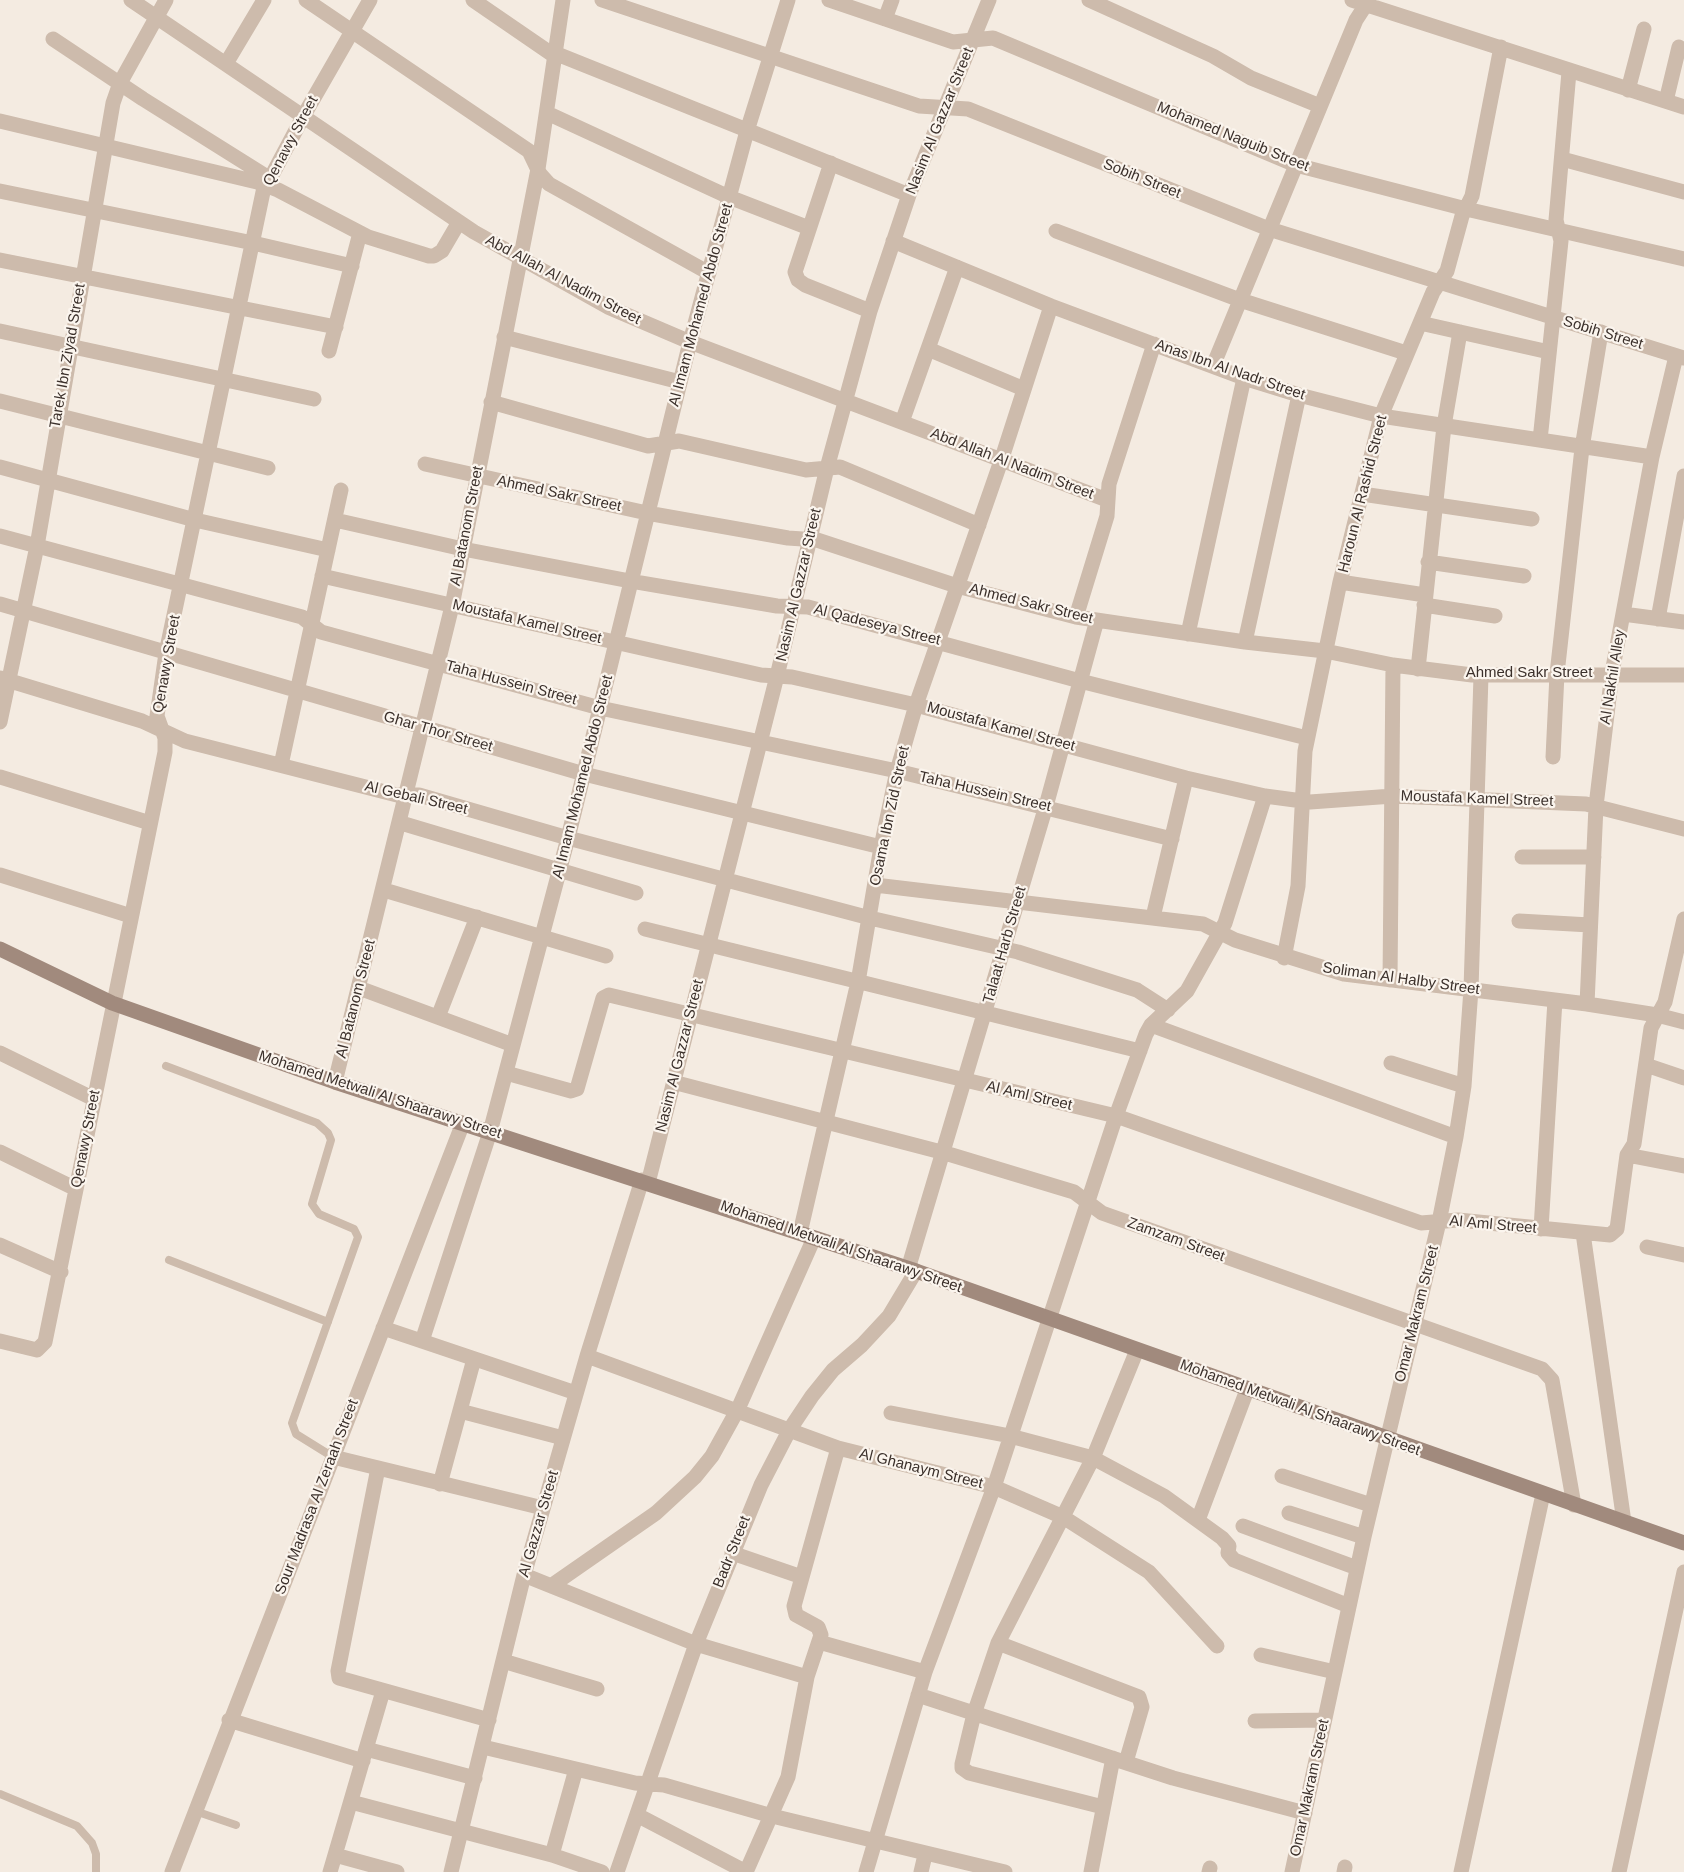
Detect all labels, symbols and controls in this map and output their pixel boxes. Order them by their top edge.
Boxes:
street label: Nasim Al Gazzar Street [902,45,978,197]
street label: Qenawy Street [260,93,322,189]
street label: Mohamed Naguib Street [1154,98,1312,176]
street label: Sobih Street [1100,155,1184,203]
street label: Al Imam Mohamed Abdo Street [665,202,737,408]
street label: Abd Allah Al Nadim Street [482,231,644,329]
street label: Tarek Ibn Ziyad Street [46,282,90,430]
street label: Sobih Street [1561,312,1645,354]
street label: Anas Ibn Al Nadr Street [1153,336,1307,404]
street label: Haroun Al Rashid Street [1335,413,1391,575]
street label: Abd Allah Al Nadim Street [928,425,1096,503]
street label: Al Batanom Street [447,465,487,587]
street label: Ahmed Sakr Street [495,472,623,516]
street label: Nasim Al Gazzar Street [773,507,825,663]
street label: Ahmed Sakr Street [967,580,1095,628]
street label: Moustafa Kamel Street [451,596,603,648]
street label: Al Qadeseya Street [812,601,942,649]
street label: Qenawy Street [150,614,184,714]
street label: Al Nakhil Alley [1597,628,1629,726]
street label: Taha Hussein Street [443,657,579,709]
street label: Ahmed Sakr Street [1466,664,1592,682]
street label: Al Imam Mohamed Abdo Street [549,673,617,881]
street label: Moustafa Kamel Street [925,699,1077,755]
street label: Ghar Thor Street [381,708,495,756]
street label: Osama Ibn Zid Street [866,744,914,888]
street label: Taha Hussein Street [917,768,1053,816]
street label: Al Gebali Street [363,777,469,819]
street label: Moustafa Kamel Street [1400,787,1554,811]
street label: Talaat Harb Street [980,884,1030,1006]
street label: Al Batanom Street [333,938,379,1060]
street label: Soliman Al Halby Street [1321,959,1481,999]
street label: Nasim Al Gazzar Street [652,978,708,1134]
street label: Mohamed Metwali Al Shaarawy Street [256,1047,504,1143]
street label: Al Aml Street [984,1077,1074,1115]
street label: Qenawy Street [68,1089,104,1189]
street label: Mohamed Metwali Al Shaarawy Street [718,1197,964,1297]
street label: Al Aml Street [1449,1212,1537,1238]
street label: Zamzam Street [1125,1214,1227,1266]
street label: Omar Makram Street [1391,1244,1443,1384]
street label: Mohamed Metwali Al Shaarawy Street [1177,1356,1423,1460]
street label: Sour Madrasa Al Zeraah Street [271,1397,363,1597]
street label: Al Ghanaym Street [857,1445,985,1493]
street label: Al Gazzar Street [515,1469,563,1579]
street label: Badr Street [709,1513,755,1591]
street label: Omar Makram Street [1287,1718,1333,1858]

